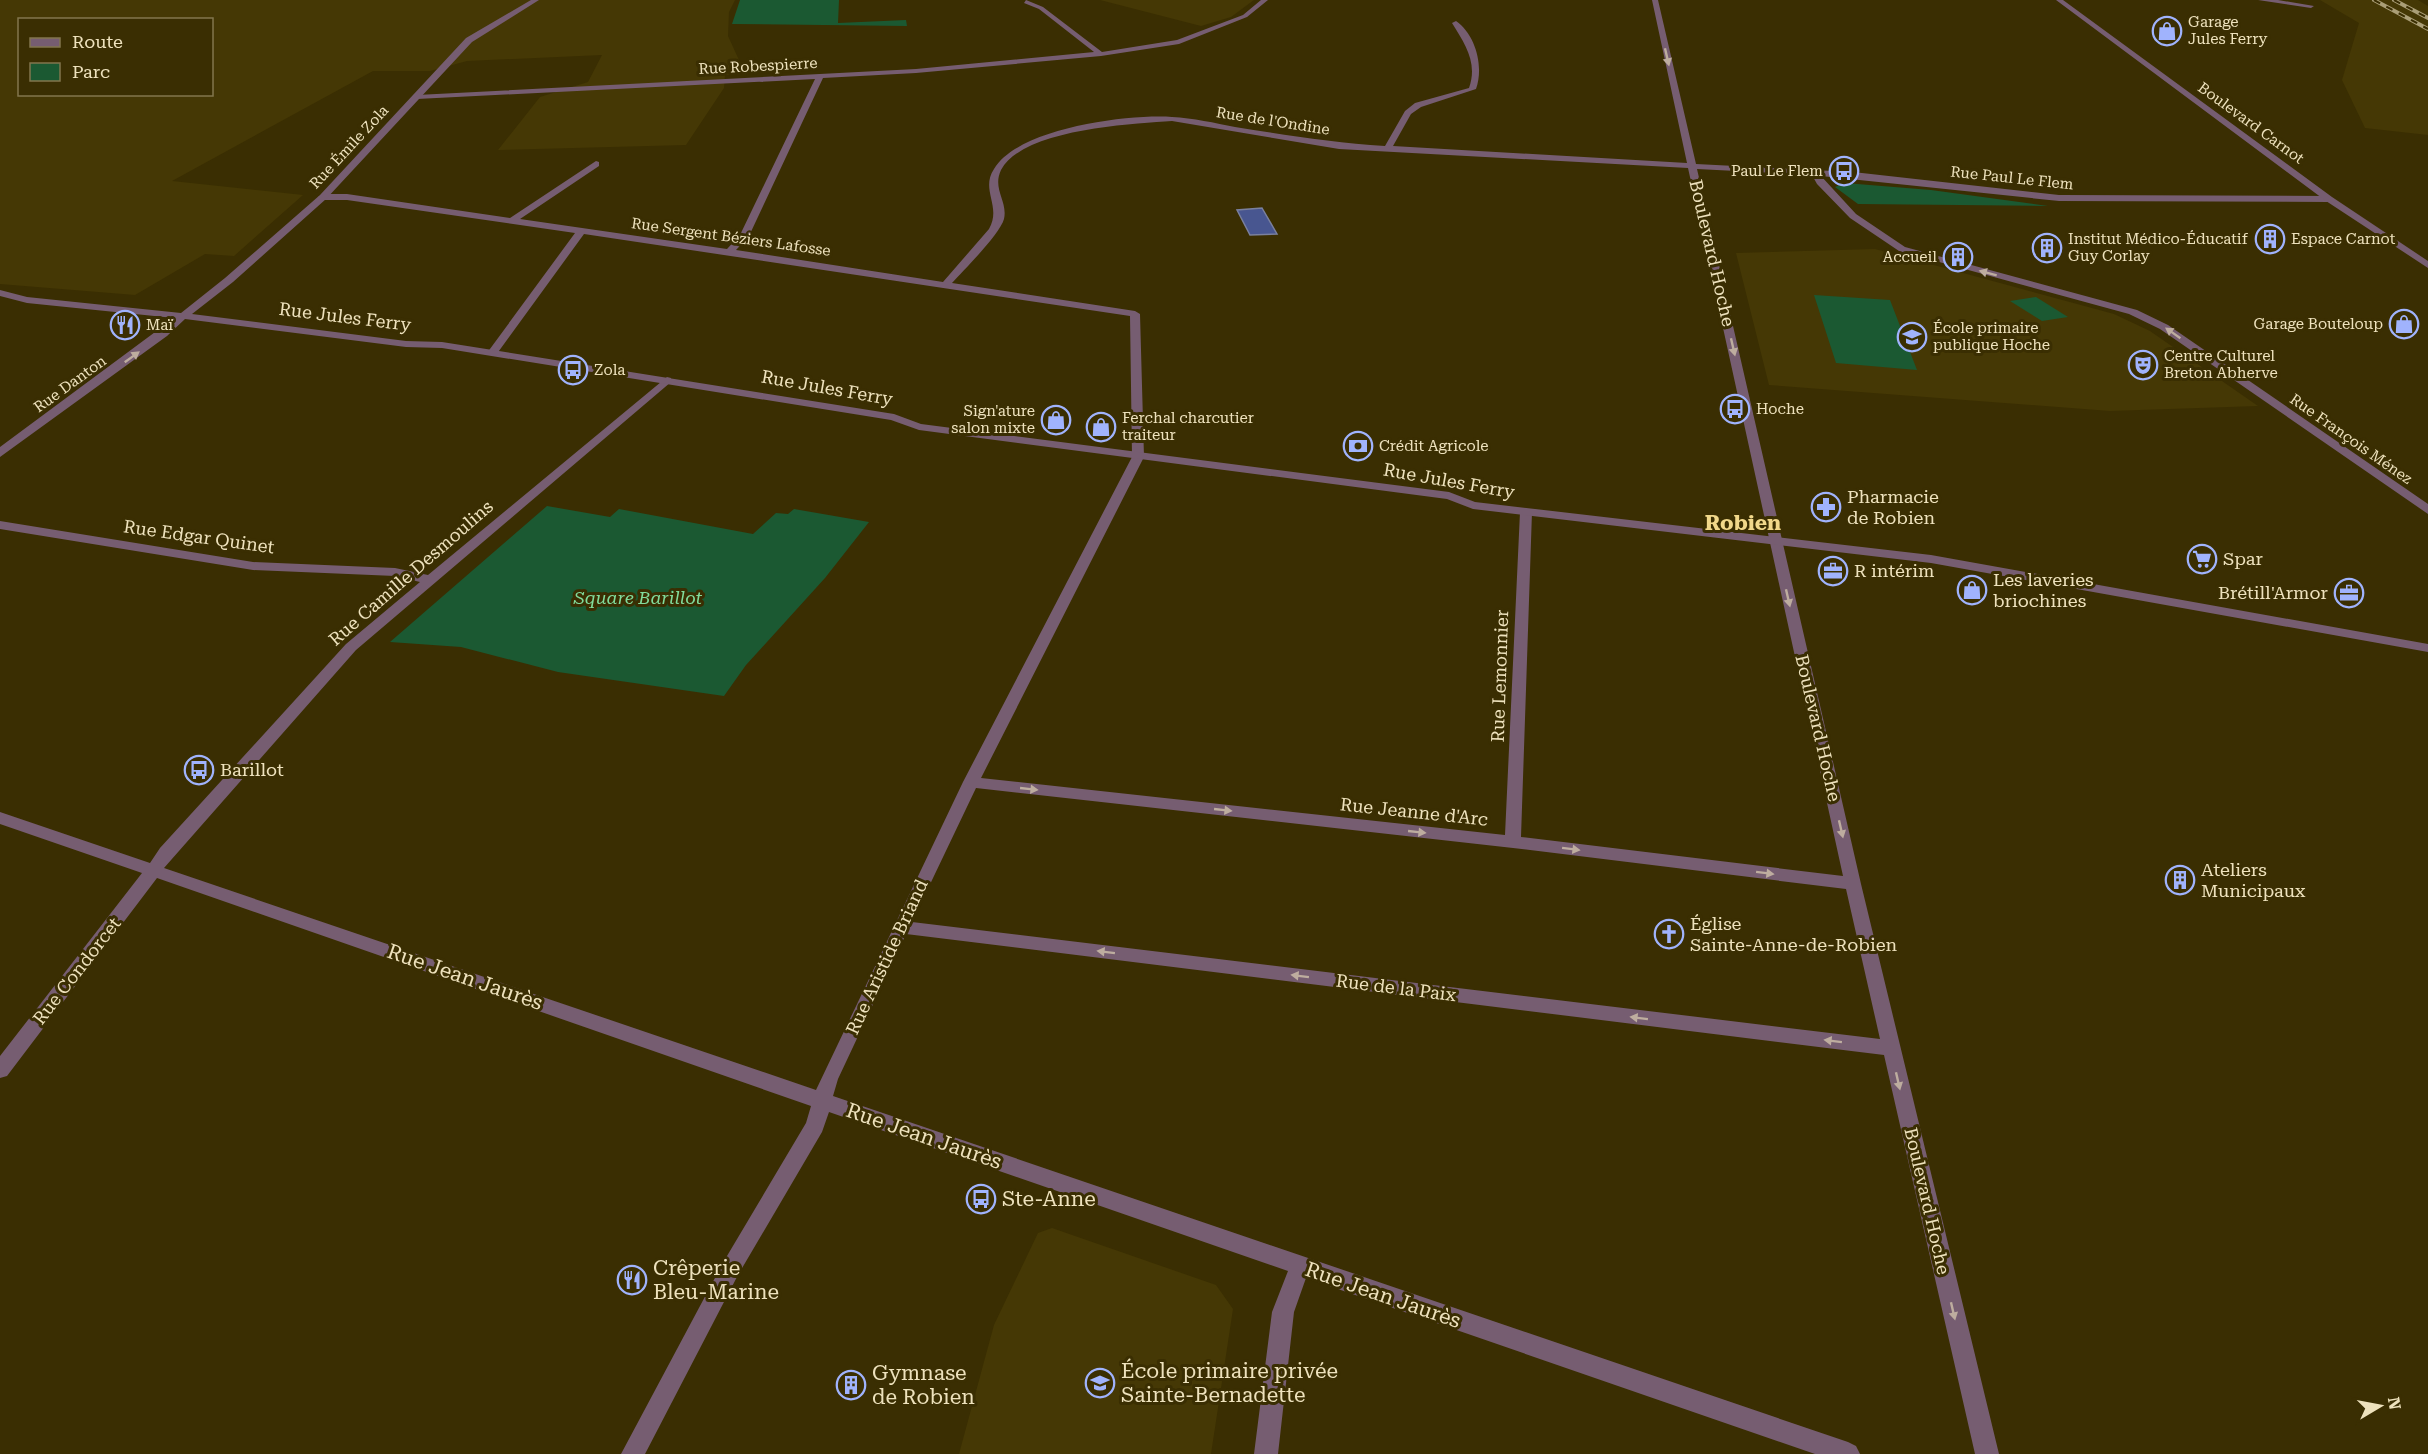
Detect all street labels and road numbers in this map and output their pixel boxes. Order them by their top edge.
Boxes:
street label: Rue Robespierre [698,54,818,78]
street label: Boulevard Carnot [2194,78,2308,168]
street label: Rue Émile Zola [306,101,392,193]
street label: Rue de l'Ondine [1215,103,1331,139]
street label: Rue Paul Le Flem [1950,163,2075,193]
street label: Boulevard Hoche [1685,177,1740,329]
street label: Rue Sergent Béziers Lafosse [630,214,832,260]
street label: Rue Jules Ferry [278,298,413,335]
street label: Rue Danton [30,351,110,416]
street label: Rue Jules Ferry [760,366,895,409]
street label: Rue François Ménez [2287,390,2415,488]
street label: Rue Jules Ferry [1382,459,1517,502]
street label: Rue Camille Desmoulins [324,496,497,650]
street label: Rue Edgar Quinet [122,516,276,558]
street label: Rue Lemonnier [1487,609,1512,743]
street label: Boulevard Hoche [1791,652,1846,804]
street label: Rue Jeanne d'Arc [1339,793,1489,830]
street label: Rue Aristide Briand [841,875,932,1038]
street label: Rue Condorcet [28,913,125,1028]
street label: Rue Jean Jaurès [384,939,546,1015]
street label: Rue de la Paix [1335,970,1458,1005]
street label: Rue Jean Jaurès [843,1098,1005,1174]
street label: Boulevard Hoche [1900,1125,1955,1277]
street label: Rue Jean Jaurès [1302,1257,1464,1333]

